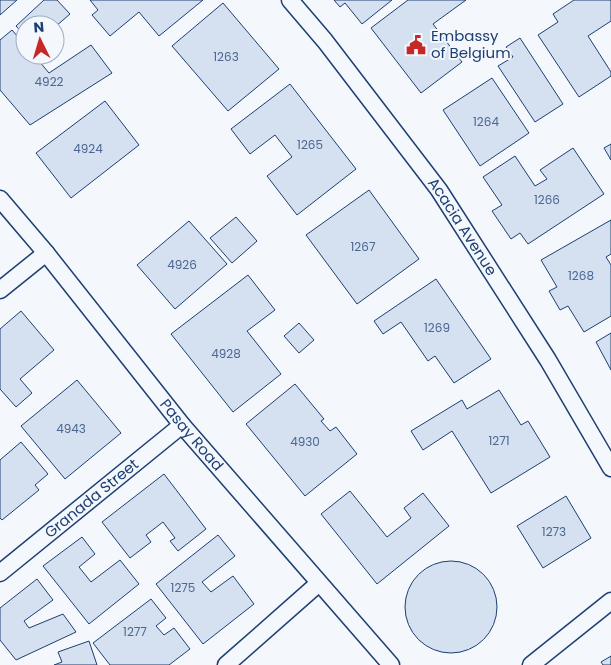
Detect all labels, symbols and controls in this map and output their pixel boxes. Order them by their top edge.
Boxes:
north arrow [15,15,65,65]
text: N [33,17,45,37]
place label: Embassy of Belgium [431,25,511,63]
public building icon: Embassy of Belgium [405,34,427,56]
house number: 1263 [213,48,239,65]
house number: 4922 [35,73,64,90]
house number: 1264 [473,113,499,130]
house number: 1265 [297,136,323,153]
house number: 4924 [73,140,103,157]
street label: Acacia Avenue [423,173,502,279]
house number: 1266 [534,191,560,208]
house number: 1267 [351,238,376,255]
house number: 4926 [167,256,197,273]
house number: 1268 [568,267,594,284]
house number: 1269 [424,319,450,336]
house number: 4928 [211,345,241,362]
street label: Pasay Road [155,394,228,475]
house number: 4943 [56,420,86,437]
house number: 1271 [488,432,510,449]
house number: 4930 [290,433,320,450]
street label: Granada Street [40,454,143,543]
house number: 1273 [542,523,566,540]
house number: 1275 [171,579,195,596]
house number: 1277 [123,623,147,640]

